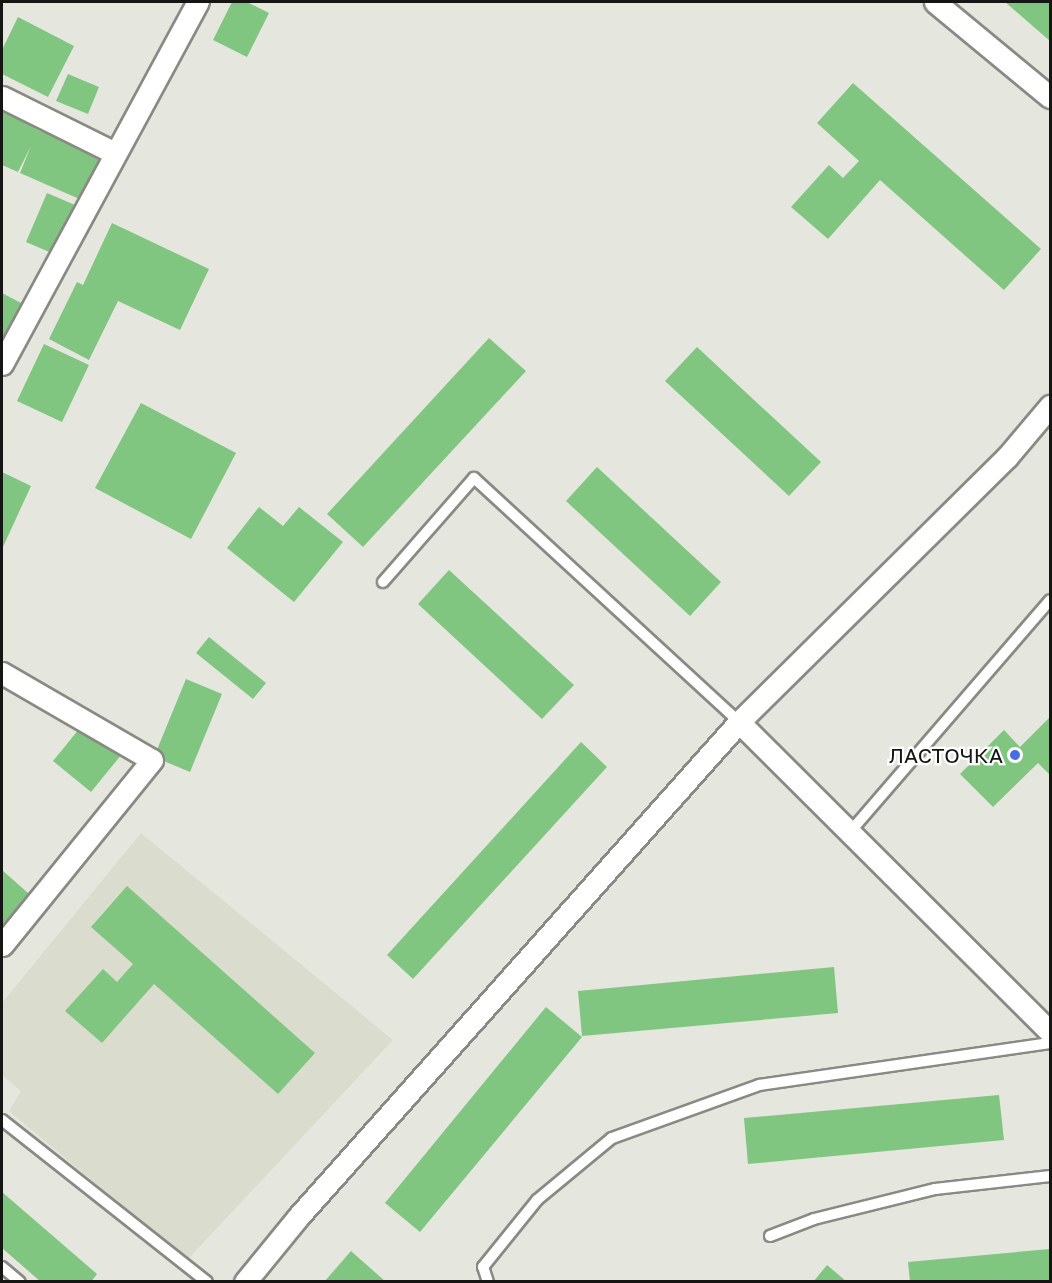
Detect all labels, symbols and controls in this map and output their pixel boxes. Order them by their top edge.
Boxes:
place label: ЛАСТОЧКА [889,742,1003,768]
marker: ЛАСТОЧКА [1008,748,1022,762]

